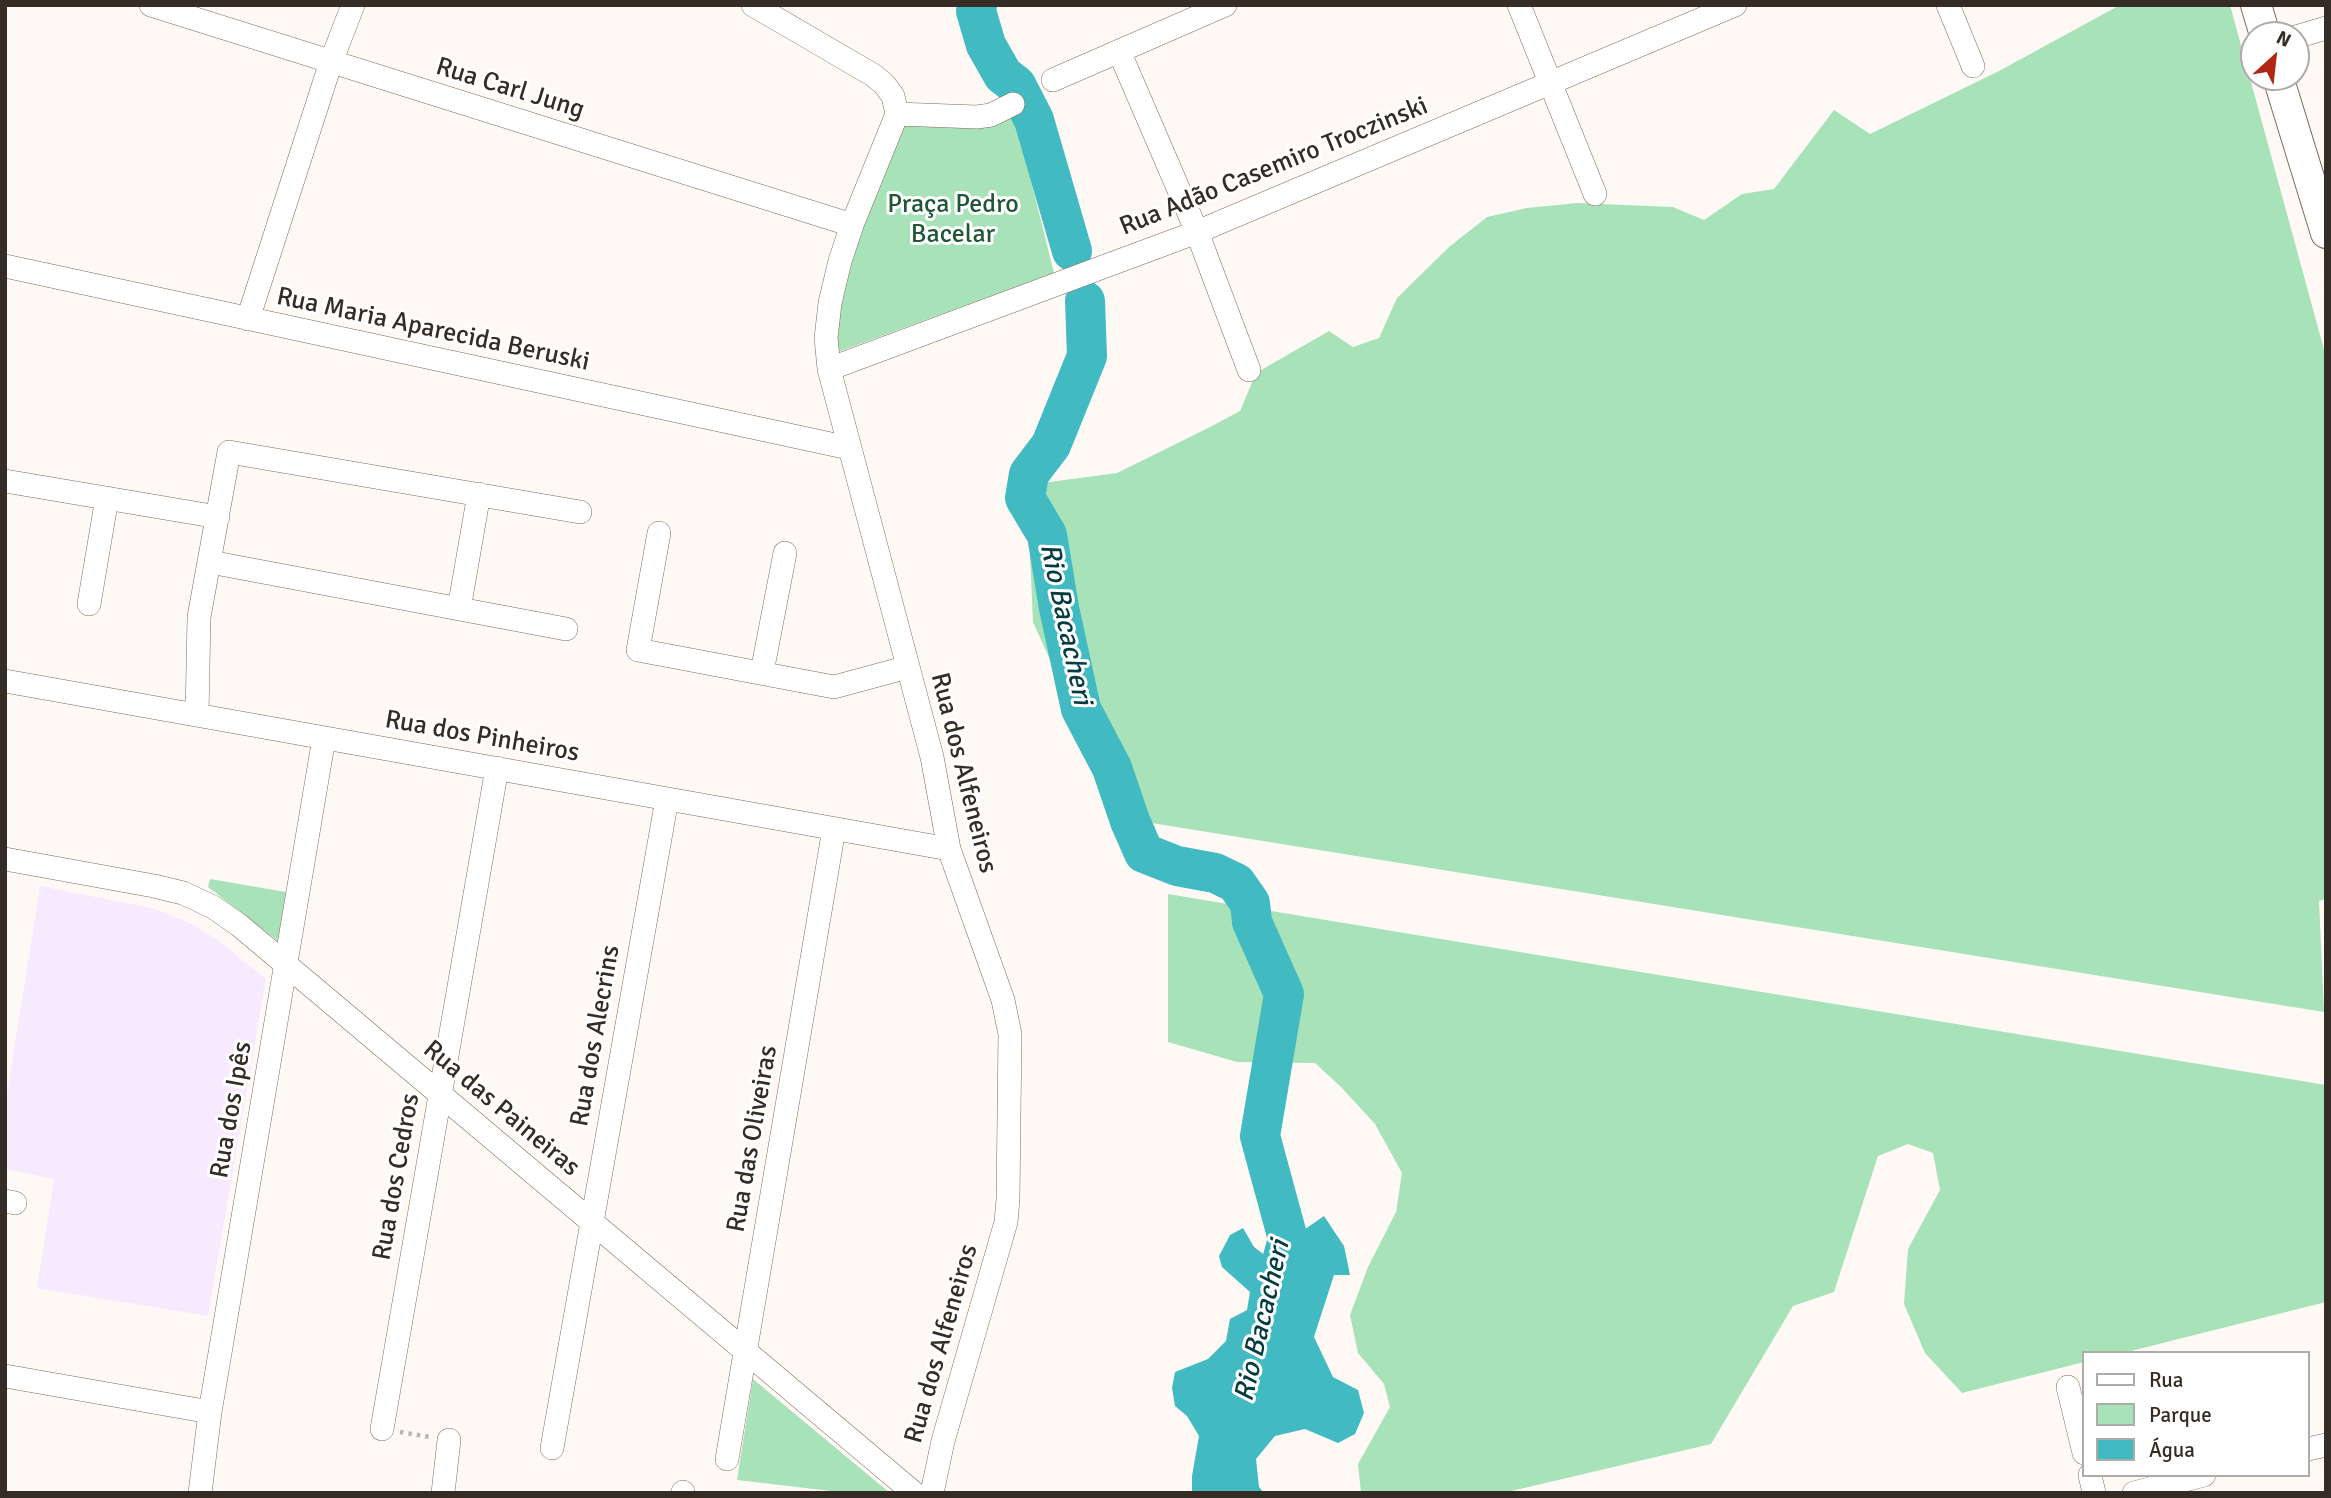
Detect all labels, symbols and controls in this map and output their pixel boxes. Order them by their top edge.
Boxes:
north arrow [2240,21,2310,91]
text: N [2272,25,2295,53]
street label: Rua Carl Jung [432,52,588,126]
street label: Rua Adão Casemiro Troczinski [1115,91,1433,243]
park label: Praça Pedro Bacelar [887,189,1019,250]
street label: Rua Maria Aparecida Beruski [274,282,592,378]
water label: Rio Bacacheri [1031,540,1099,708]
street label: Rua dos Alfeneiros [923,670,1003,876]
street label: Rua dos Pinheiros [382,705,582,769]
street label: Rua dos Alecrins [565,943,627,1129]
street label: Rua das Paineiras [416,1034,586,1184]
street label: Rua dos Ipês [205,1039,259,1181]
street label: Rua das Oliveiras [721,1043,785,1235]
street label: Rua dos Cedros [367,1091,427,1263]
water label: Rio Bacacheri [1228,1237,1298,1405]
street label: Rua dos Alfeneiros [899,1241,985,1447]
legend [2082,1351,2310,1477]
text: Rua [2149,1367,2183,1393]
text: Parque [2149,1402,2212,1428]
text: Água [2149,1437,2195,1463]

